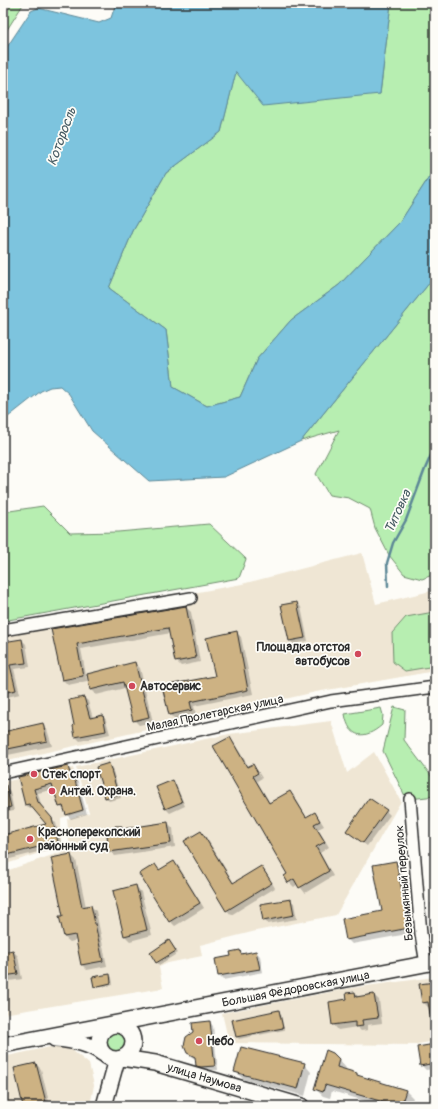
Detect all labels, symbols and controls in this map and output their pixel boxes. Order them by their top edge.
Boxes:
water label: Которосль [44,105,80,168]
water label: Титовка [381,486,415,535]
place label: Площадка отстоя автобусов [257,640,350,669]
marker: Площадка отстоя автобусов [353,649,363,659]
place label: Автосервис [140,679,201,694]
marker: Автосервис [127,681,137,691]
street label: Малая Пролетарская улица [145,692,285,735]
place label: Стек спорт [42,767,101,782]
marker: Стек спорт [29,769,39,779]
place label: Антей. Охрана. [60,784,136,799]
marker: Антей. Охрана. [47,786,57,796]
place label: Красноперекопский районный суд [38,825,141,854]
street label: Безымянный переулок [392,825,417,941]
marker: Красноперекопский районный суд [25,834,35,844]
street label: Большая Фёдоровская улица [221,968,371,1011]
place label: Небо [207,1034,234,1049]
marker: Небо [194,1036,204,1046]
street label: улица Наумова [165,1060,244,1096]

